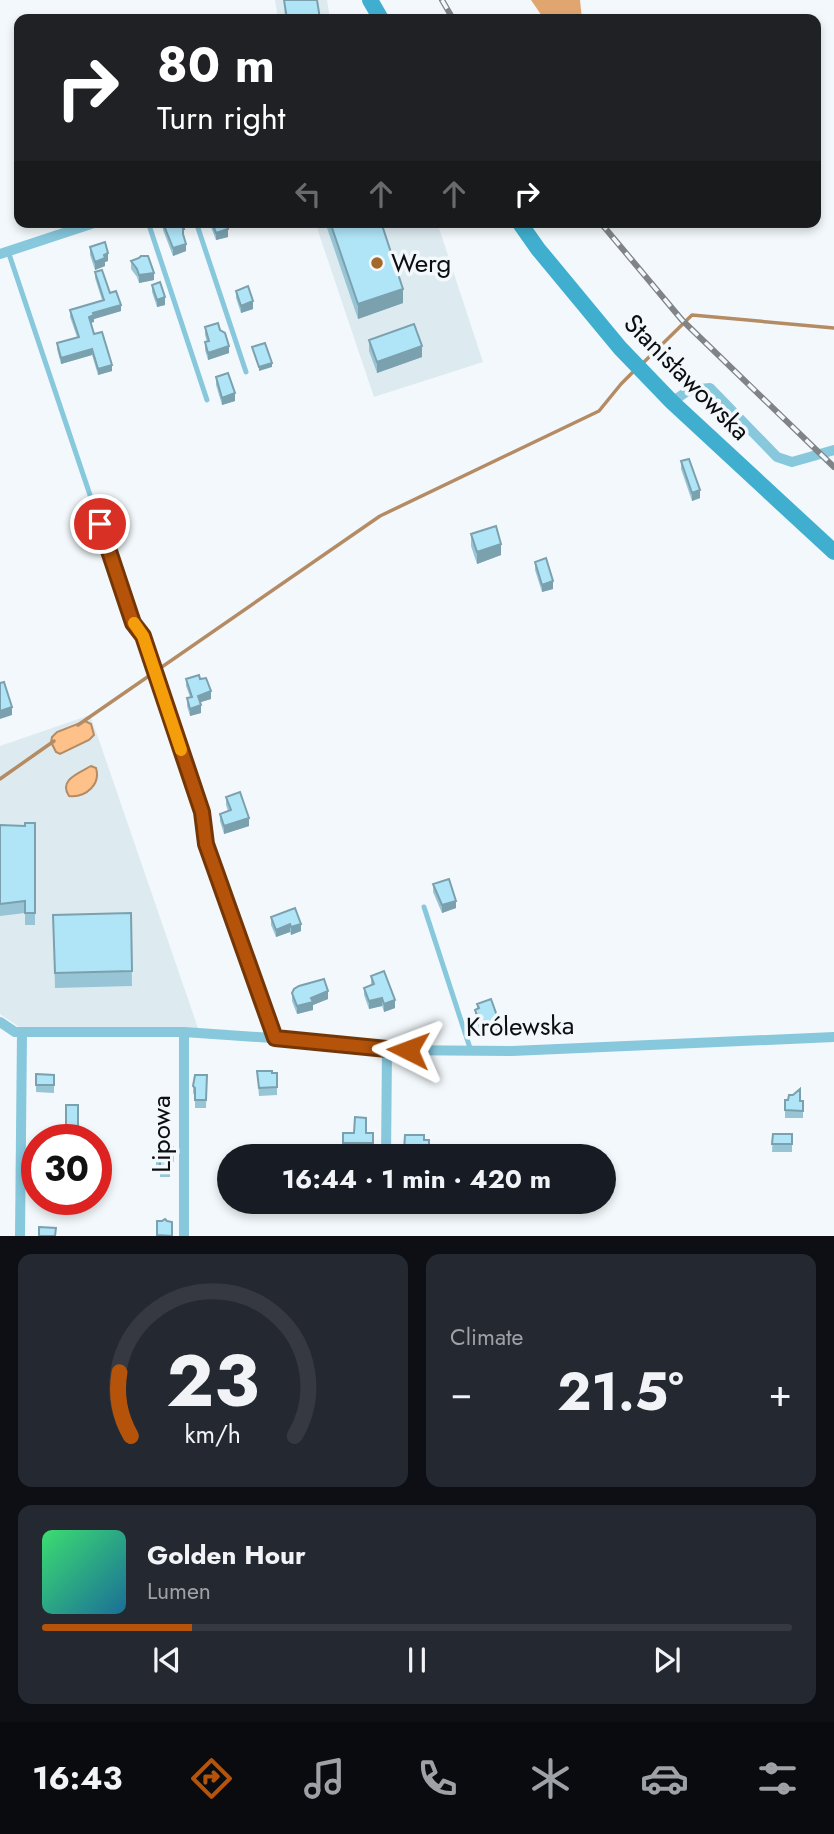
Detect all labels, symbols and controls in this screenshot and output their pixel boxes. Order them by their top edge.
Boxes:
text: 80 m [157,30,275,100]
icon: right [42,42,133,133]
text: Turn right [157,95,286,141]
icon: left [289,175,327,213]
icon: ahead [362,175,400,213]
icon: ahead [435,175,473,213]
icon: right [508,175,546,213]
place label: Werg [391,244,451,282]
marker: Werg [369,255,385,271]
street label: Stanisławowska [615,305,759,449]
pin [70,494,130,554]
icon: arrive [81,505,119,543]
street label: Królewska [465,1006,575,1046]
position arrow [371,1013,445,1087]
street label: Lipowa [142,1095,180,1173]
speed limit sign: 30 [21,1124,112,1215]
text: 16:44 · 1 min · 420 m [282,1160,551,1198]
text: Climate [450,1320,523,1354]
text: 23 [167,1329,259,1434]
text: 21.5° [557,1354,684,1430]
text: − [450,1365,472,1420]
text: + [769,1365,792,1420]
text: km/h [185,1416,241,1452]
text: Golden Hour [147,1536,306,1574]
text: Lumen [147,1574,211,1608]
icon: previous [148,1641,186,1679]
icon: pause [398,1641,436,1679]
icon: next [648,1641,686,1679]
icon: directions [187,1754,236,1803]
icon: music [300,1754,349,1803]
icon: phone [413,1754,462,1803]
icon: climate [526,1754,575,1803]
icon: car [640,1754,689,1803]
icon: filters [753,1754,802,1803]
text: 16:43 [32,1755,122,1801]

